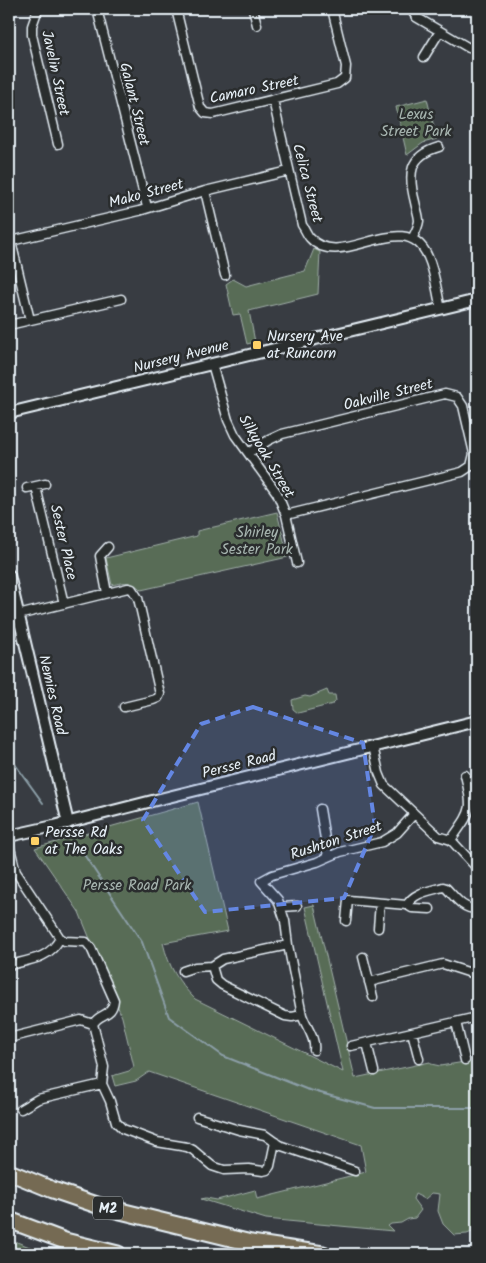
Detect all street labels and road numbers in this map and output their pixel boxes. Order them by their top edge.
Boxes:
street label: Javelin Street [34,28,76,118]
street label: Galant Street [112,60,156,148]
street label: Camaro Street [207,69,301,111]
street label: Celica Street [285,141,329,226]
street label: Mako Street [106,172,187,215]
street label: Nursery Avenue [131,333,232,380]
street label: Oakville Street [341,372,436,418]
street label: Silkyoak Street [232,410,301,503]
street label: Sester Place [43,502,83,583]
street label: Nemies Road [31,653,73,738]
street label: Persse Road [200,744,279,786]
street label: Rushton Street [287,815,385,867]
road number: M2 [93,1196,123,1220]

